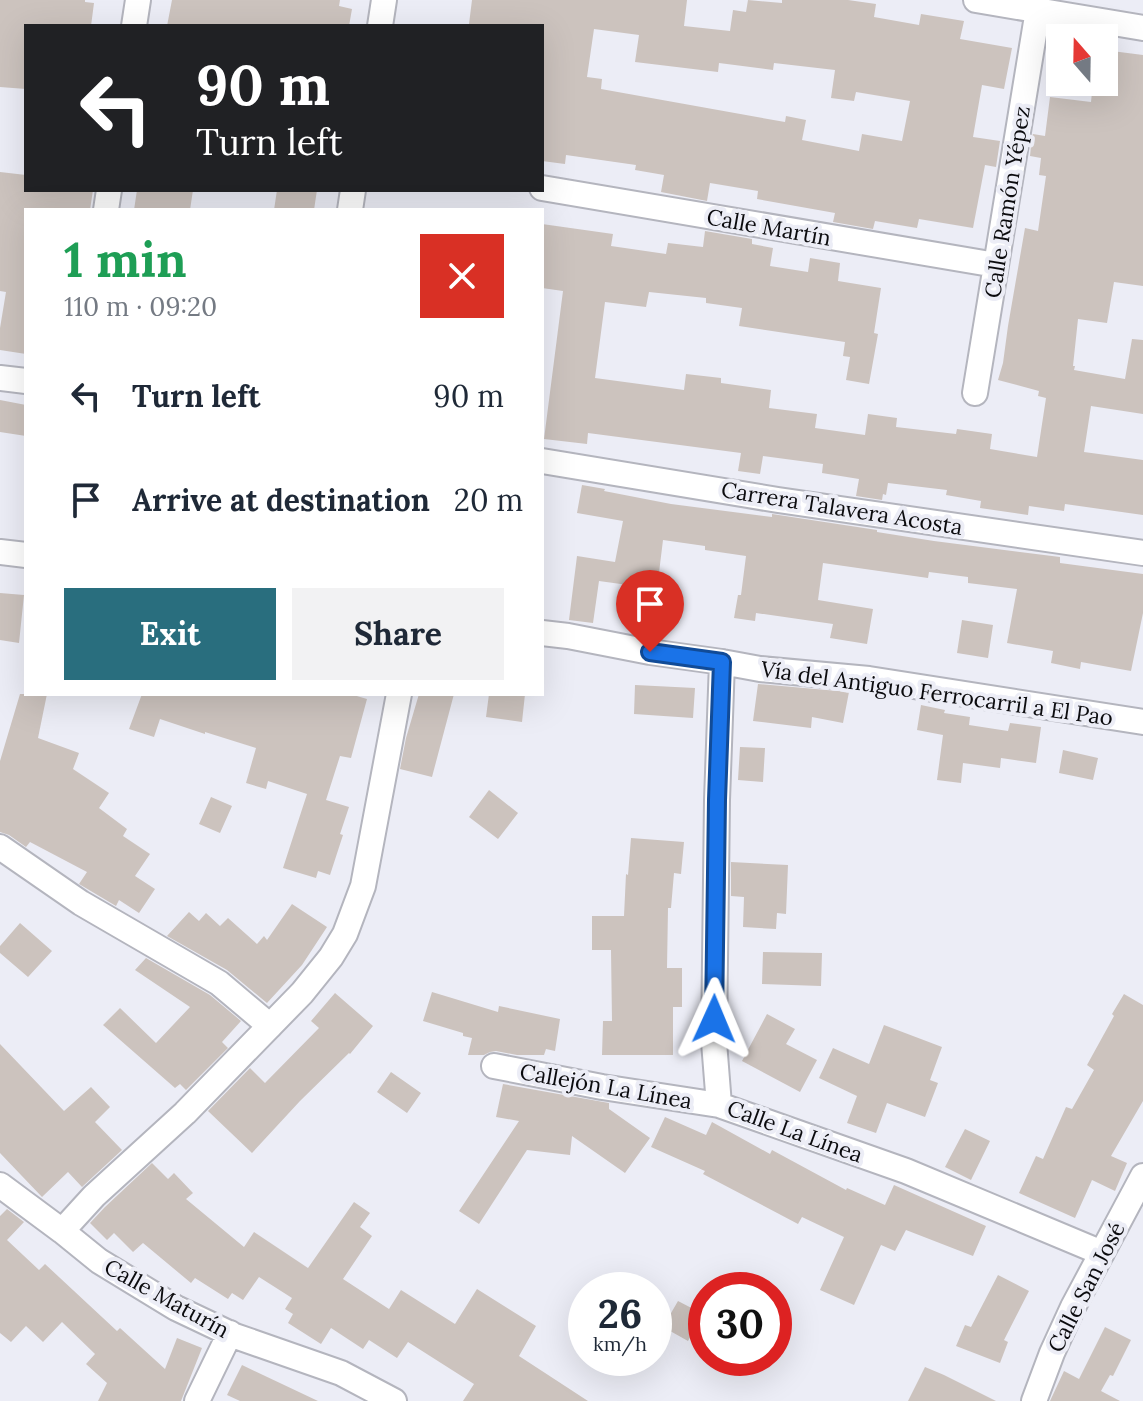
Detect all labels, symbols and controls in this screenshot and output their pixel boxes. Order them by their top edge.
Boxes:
north arrow [1046,24,1118,96]
map controls [1046,24,1118,96]
text: 90 m [196,49,330,120]
icon: left [64,56,168,160]
street label: Calle Ramón Yépez [978,104,1036,300]
text: Turn left [196,119,343,165]
street label: Calle Martín [705,202,833,252]
text: 1 min [64,229,187,290]
button: close [420,234,504,318]
text: 110 m · 09:20 [64,290,217,323]
icon: left [64,374,108,418]
text: Turn left [132,377,260,415]
text: 90 m [433,377,504,415]
street label: Carrera Talavera Acosta [719,475,965,541]
icon: arrive [64,478,108,522]
text: Arrive at destination [132,481,430,519]
text: 20 m [454,481,523,519]
pin [616,570,684,652]
icon: arrive [628,582,672,626]
button: Exit [64,588,276,680]
button: Share [292,588,504,680]
street label: Vía del Antiguo Ferrocarril a El Pao [758,654,1115,732]
position arrow [672,977,756,1061]
street label: Callejón La Línea [518,1057,694,1115]
street label: Calle La Línea [723,1094,867,1168]
street label: Calle San José [1041,1217,1131,1357]
street label: Calle Maturín [100,1252,234,1344]
speed limit sign: 30 [688,1272,792,1376]
text: 26 [598,1288,642,1339]
text: km/h [593,1331,647,1356]

